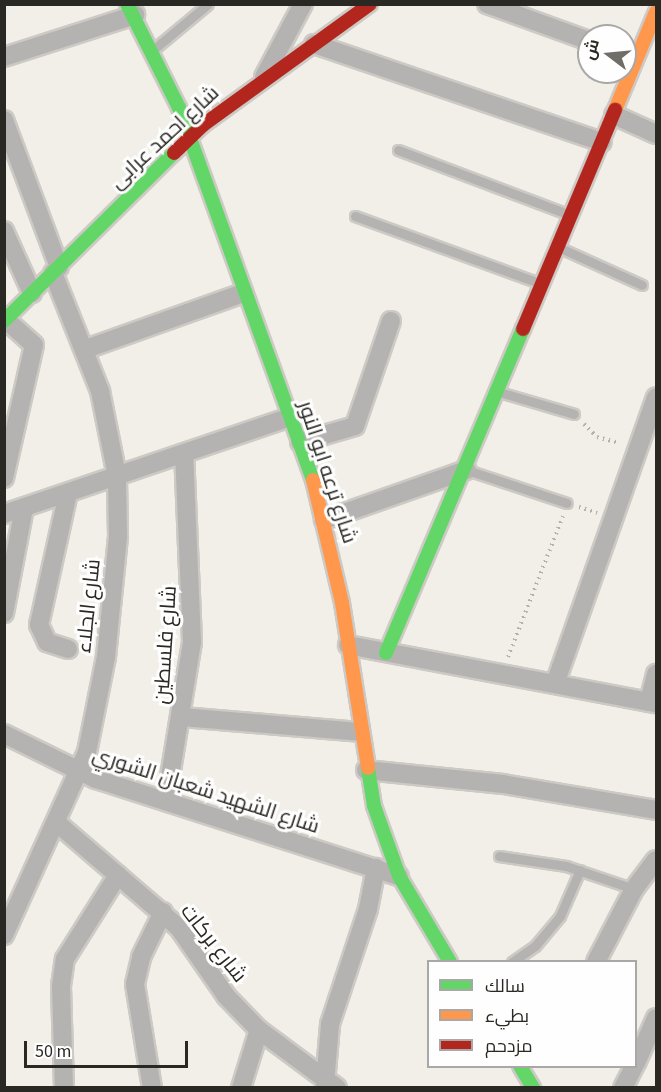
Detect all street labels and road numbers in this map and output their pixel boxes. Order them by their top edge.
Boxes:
street label: شارع احمد عرابى [104,80,224,194]
street label: شارع ترعه ابو النور [293,398,363,546]
street label: شارع الجلاء [71,558,105,654]
street label: شارع فلسطين [148,585,182,705]
street label: شارع الشهيد شعبان الشوري [89,741,323,839]
street label: شارع بركات [176,899,252,987]

